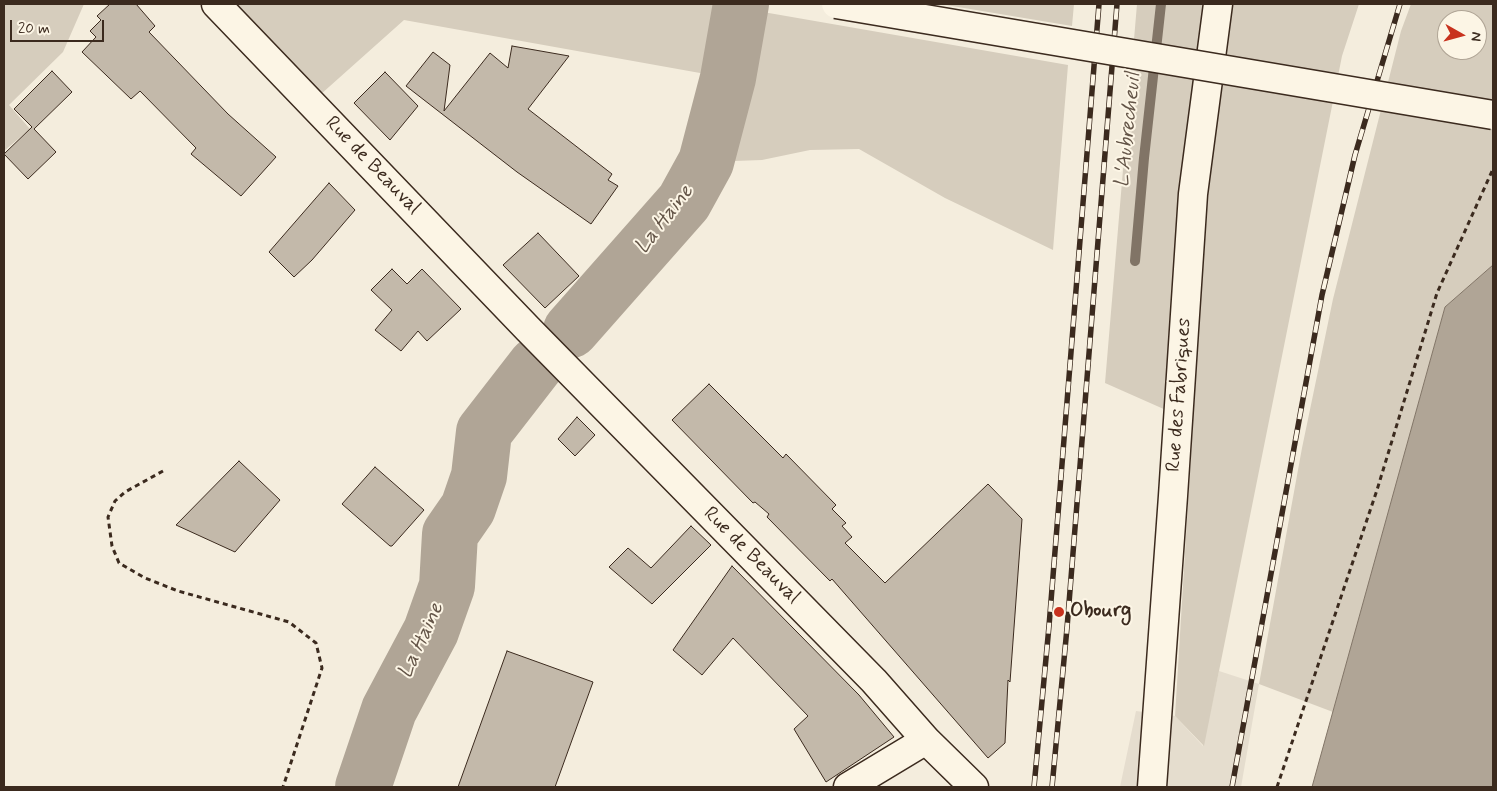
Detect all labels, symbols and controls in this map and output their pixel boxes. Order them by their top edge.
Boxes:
scale bar [12,10,106,42]
north arrow [1437,10,1487,60]
text: 20 m [18,19,50,39]
text: N [1466,31,1485,42]
water label: L'Aubrecheuil [1110,71,1148,189]
street label: Rue de Beauval [319,112,425,220]
water label: La Haine [630,181,700,259]
street label: Rue des Fabriques [1163,317,1197,473]
street label: Rue de Beauval [698,503,804,609]
water label: La Haine [394,599,450,683]
place label: Obourg [1070,600,1131,624]
marker: Obourg [1052,605,1066,619]

